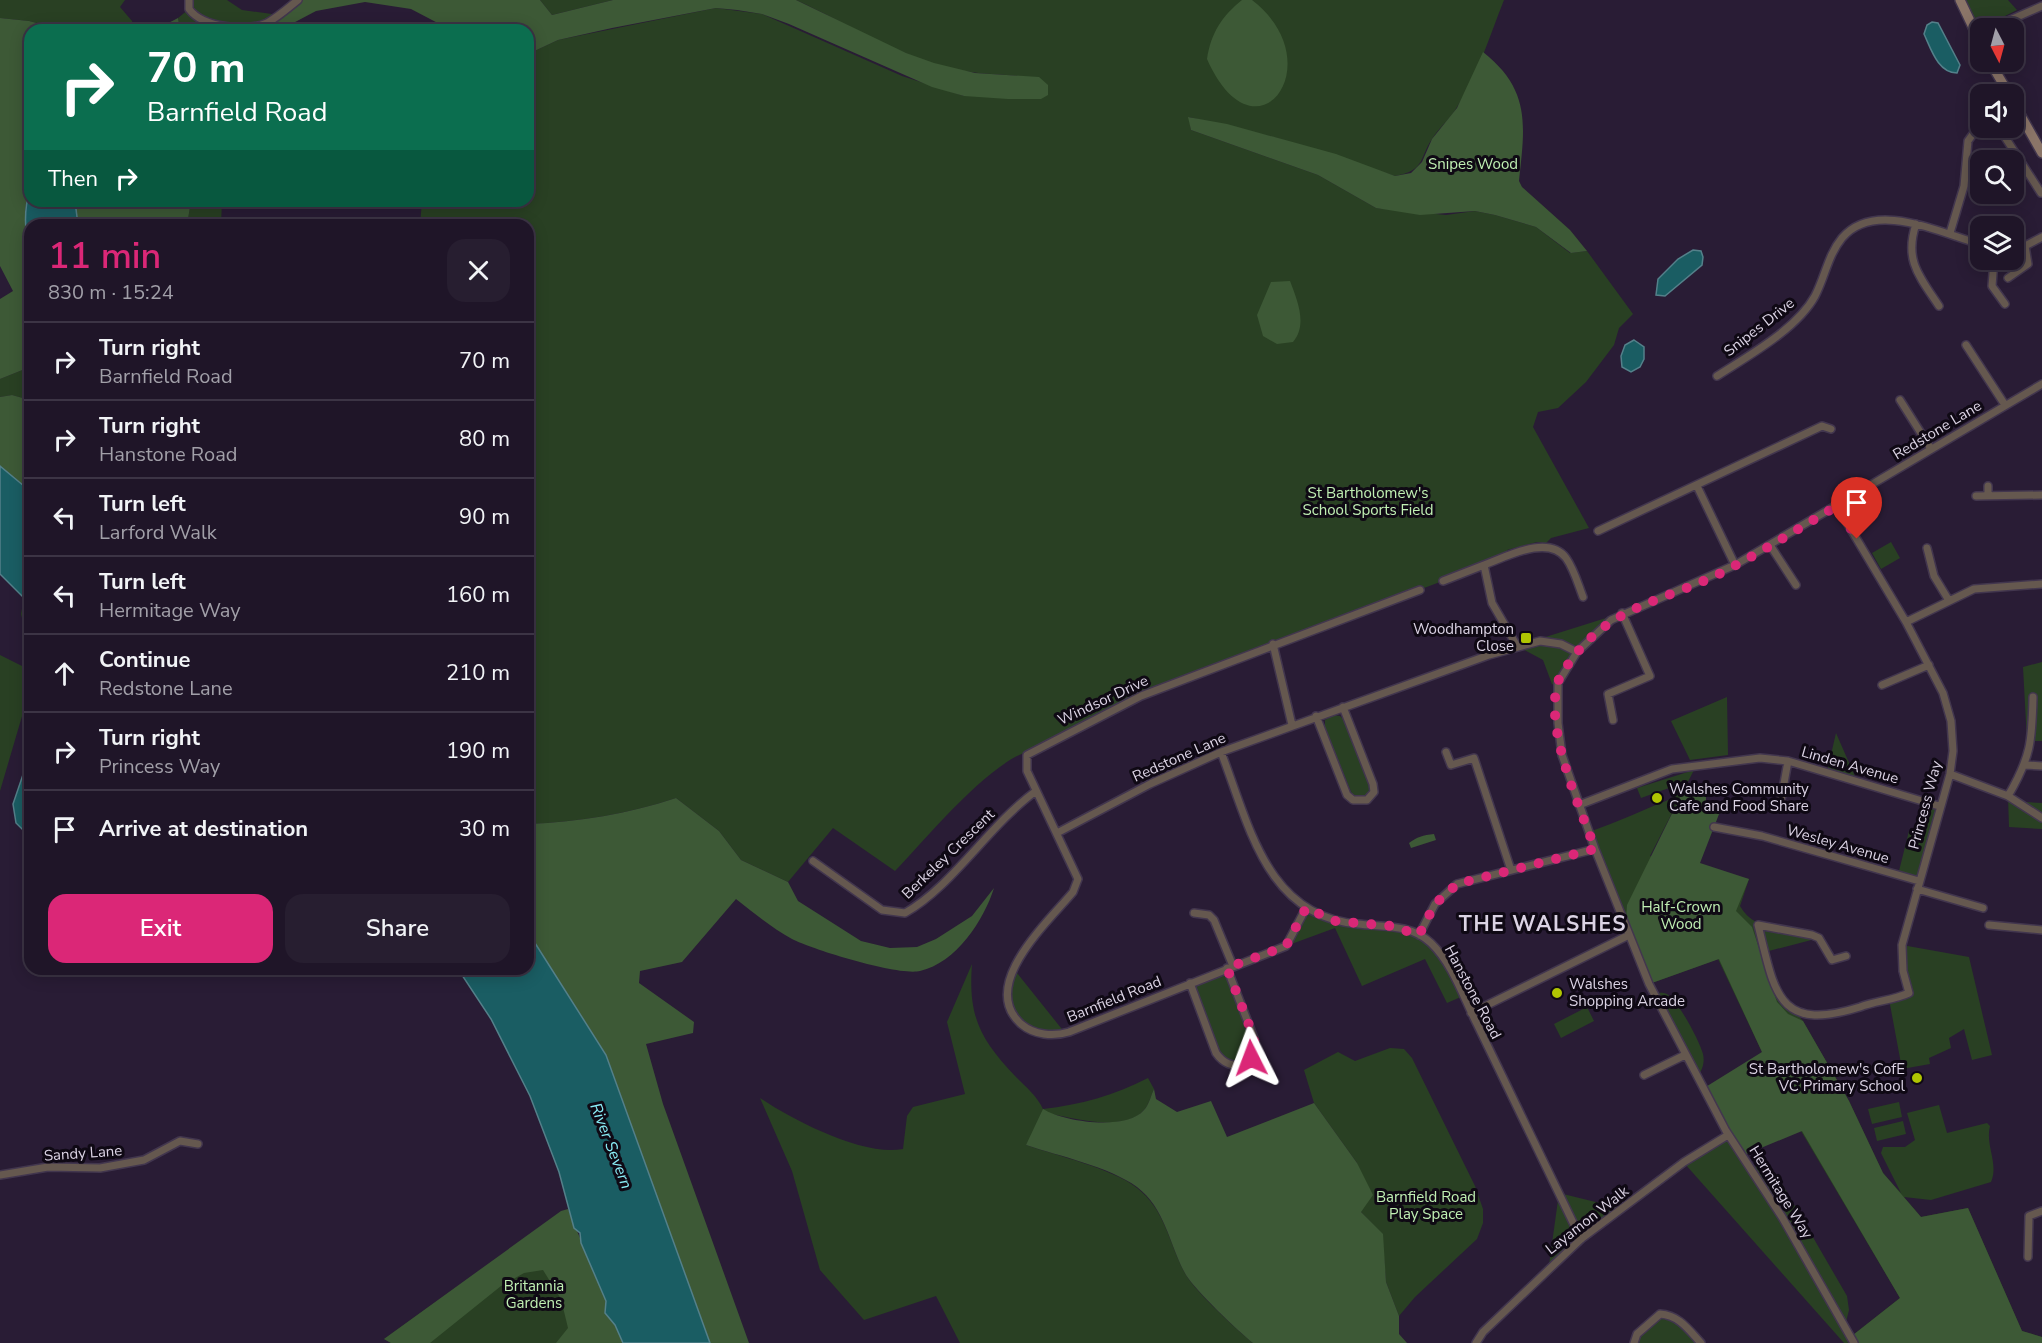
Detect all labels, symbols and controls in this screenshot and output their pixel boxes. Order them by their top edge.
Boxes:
north arrow [1970,18,2024,72]
map controls [1970,18,2024,270]
text: 70 m [147,40,246,97]
icon: right [48,48,126,126]
button: sound [1970,84,2024,138]
text: Barnfield Road [147,94,327,131]
button: search [1970,150,2024,204]
park label: Snipes Wood [1428,154,1518,174]
icon: right [110,162,143,195]
text: Then [48,164,98,194]
button: layers [1970,216,2024,270]
text: 11 min [48,232,161,281]
button: close [447,239,510,302]
text: 830 m · 15:24 [48,279,174,306]
street label: Snipes Drive [1720,293,1798,361]
text: Turn right [99,333,200,363]
icon: right [48,345,81,378]
text: 70 m [459,346,510,376]
text: Barnfield Road [99,363,233,390]
street label: Redstone Lane [1889,396,1985,464]
text: Turn right [99,411,200,441]
icon: right [48,423,81,456]
text: 80 m [459,424,510,454]
text: Hanstone Road [99,441,237,468]
pin [1831,477,1882,539]
park label: St Bartholomew's School Sports Field [1303,483,1433,520]
icon: arrive [1840,486,1873,519]
text: Turn left [99,489,186,519]
icon: left [48,501,81,534]
text: 90 m [459,502,510,532]
text: Larford Walk [99,519,217,546]
text: Turn left [99,567,186,597]
icon: left [48,579,81,612]
text: 160 m [446,580,510,610]
text: Hermitage Way [99,597,241,624]
place label: Woodhampton Close [1413,619,1514,656]
marker: Woodhampton Close [1519,631,1533,645]
text: Continue [99,645,190,675]
icon: ahead [48,657,81,690]
text: 210 m [446,658,510,688]
street label: Windsor Drive [1055,670,1151,730]
text: Redstone Lane [99,675,233,702]
text: Turn right [99,723,200,753]
street label: Redstone Lane [1129,727,1229,787]
icon: right [48,735,81,768]
text: 190 m [446,736,510,766]
street label: Linden Avenue [1799,742,1901,788]
text: Princess Way [99,753,220,780]
street label: Princess Way [1904,758,1947,852]
place label: Walshes Community Cafe and Food Share [1669,779,1809,816]
marker: Walshes Community Cafe and Food Share [1650,791,1664,805]
street label: Berkeley Crescent [897,804,999,903]
icon: arrive [48,813,81,846]
text: Arrive at destination [99,814,308,844]
text: 30 m [459,814,510,844]
street label: Wesley Avenue [1784,820,1892,868]
button: Exit [48,894,273,963]
button: Share [285,894,510,963]
park label: Half-Crown Wood [1641,897,1721,934]
district label: THE WALSHES [1459,910,1627,938]
street label: Hanstone Road [1440,941,1506,1043]
street label: Barnfield Road [1064,971,1164,1027]
place label: Walshes Shopping Arcade [1569,974,1685,1011]
marker: Walshes Shopping Arcade [1550,986,1564,1000]
position arrow [1219,1026,1283,1090]
place label: St Bartholomew's CofE VC Primary School [1749,1059,1906,1096]
marker: St Bartholomew's CofE VC Primary School [1910,1071,1924,1085]
water label: River Severn [584,1100,638,1192]
street label: Sandy Lane [43,1140,123,1166]
street label: Hermitage Way [1744,1142,1818,1243]
street label: Layamon Walk [1541,1181,1633,1259]
park label: Barnfield Road Play Space [1376,1187,1476,1224]
park label: Britannia Gardens [504,1276,564,1313]

